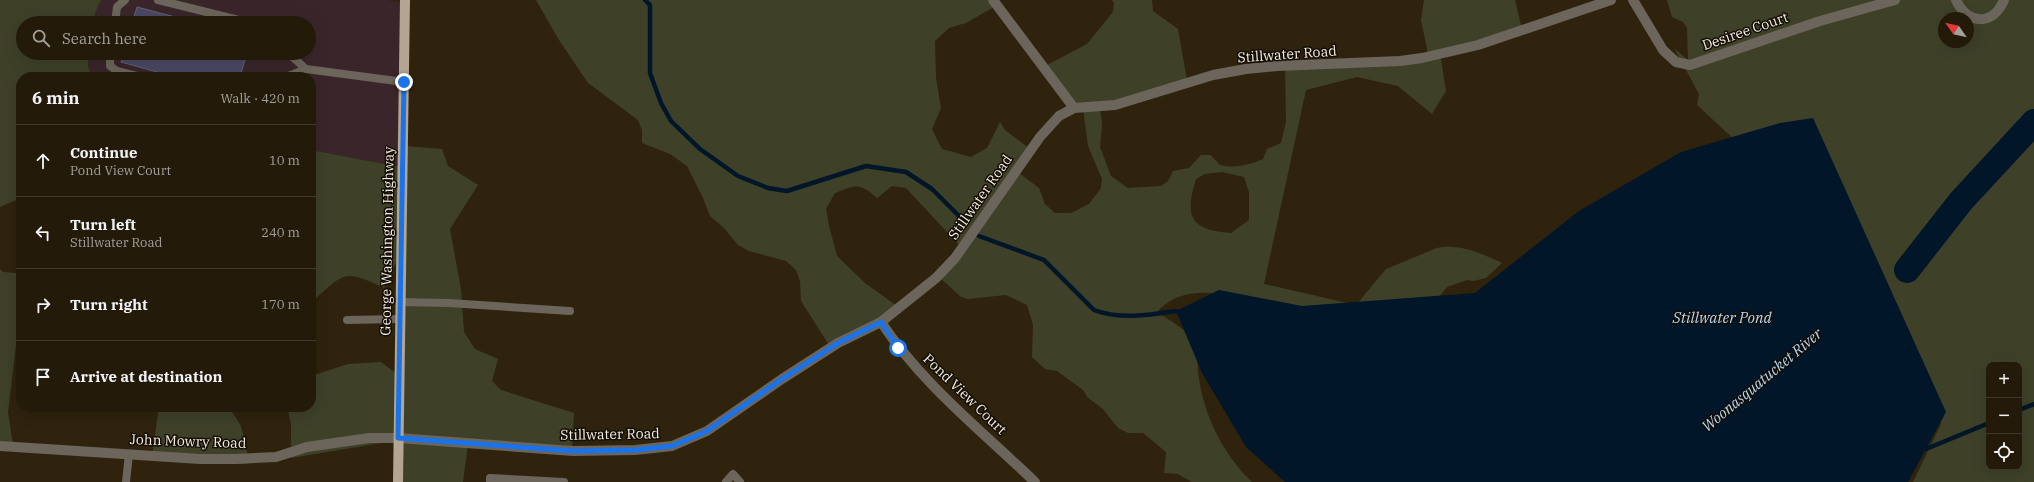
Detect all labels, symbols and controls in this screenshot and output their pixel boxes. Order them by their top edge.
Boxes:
street label: Desiree Court [1700,8,1790,54]
north arrow [1938,12,1974,48]
search box [16,16,316,60]
icon: search [30,27,52,49]
text: Search here [62,29,147,48]
street label: Stillwater Road [1237,42,1338,66]
route end [395,73,413,91]
text: 6 min [32,87,80,109]
text: Walk · 420 m [221,90,300,107]
text: Continue [70,143,137,162]
street label: George Washington Highway [376,146,398,336]
icon: ahead [32,150,54,172]
street label: Stillwater Road [944,151,1016,243]
text: 10 m [269,152,300,169]
text: Pond View Court [70,162,171,179]
text: Turn left [70,215,136,234]
icon: left [32,222,54,244]
text: 240 m [261,224,300,241]
text: Stillwater Road [70,234,162,251]
icon: right [32,294,54,316]
text: Turn right [70,295,148,314]
text: 170 m [261,296,300,313]
water label: Stillwater Pond [1671,308,1772,327]
water label: Woonasquatucket River [1698,323,1826,436]
route start [889,339,907,357]
street label: Pond View Court [920,350,1010,438]
map controls [1986,362,2022,470]
button: + [1986,362,2022,398]
icon: arrive [32,366,54,388]
text: Arrive at destination [70,367,222,386]
button: − [1986,398,2022,434]
street label: Stillwater Road [560,424,660,444]
street label: John Mowry Road [129,430,247,452]
button: locate [1986,434,2022,470]

